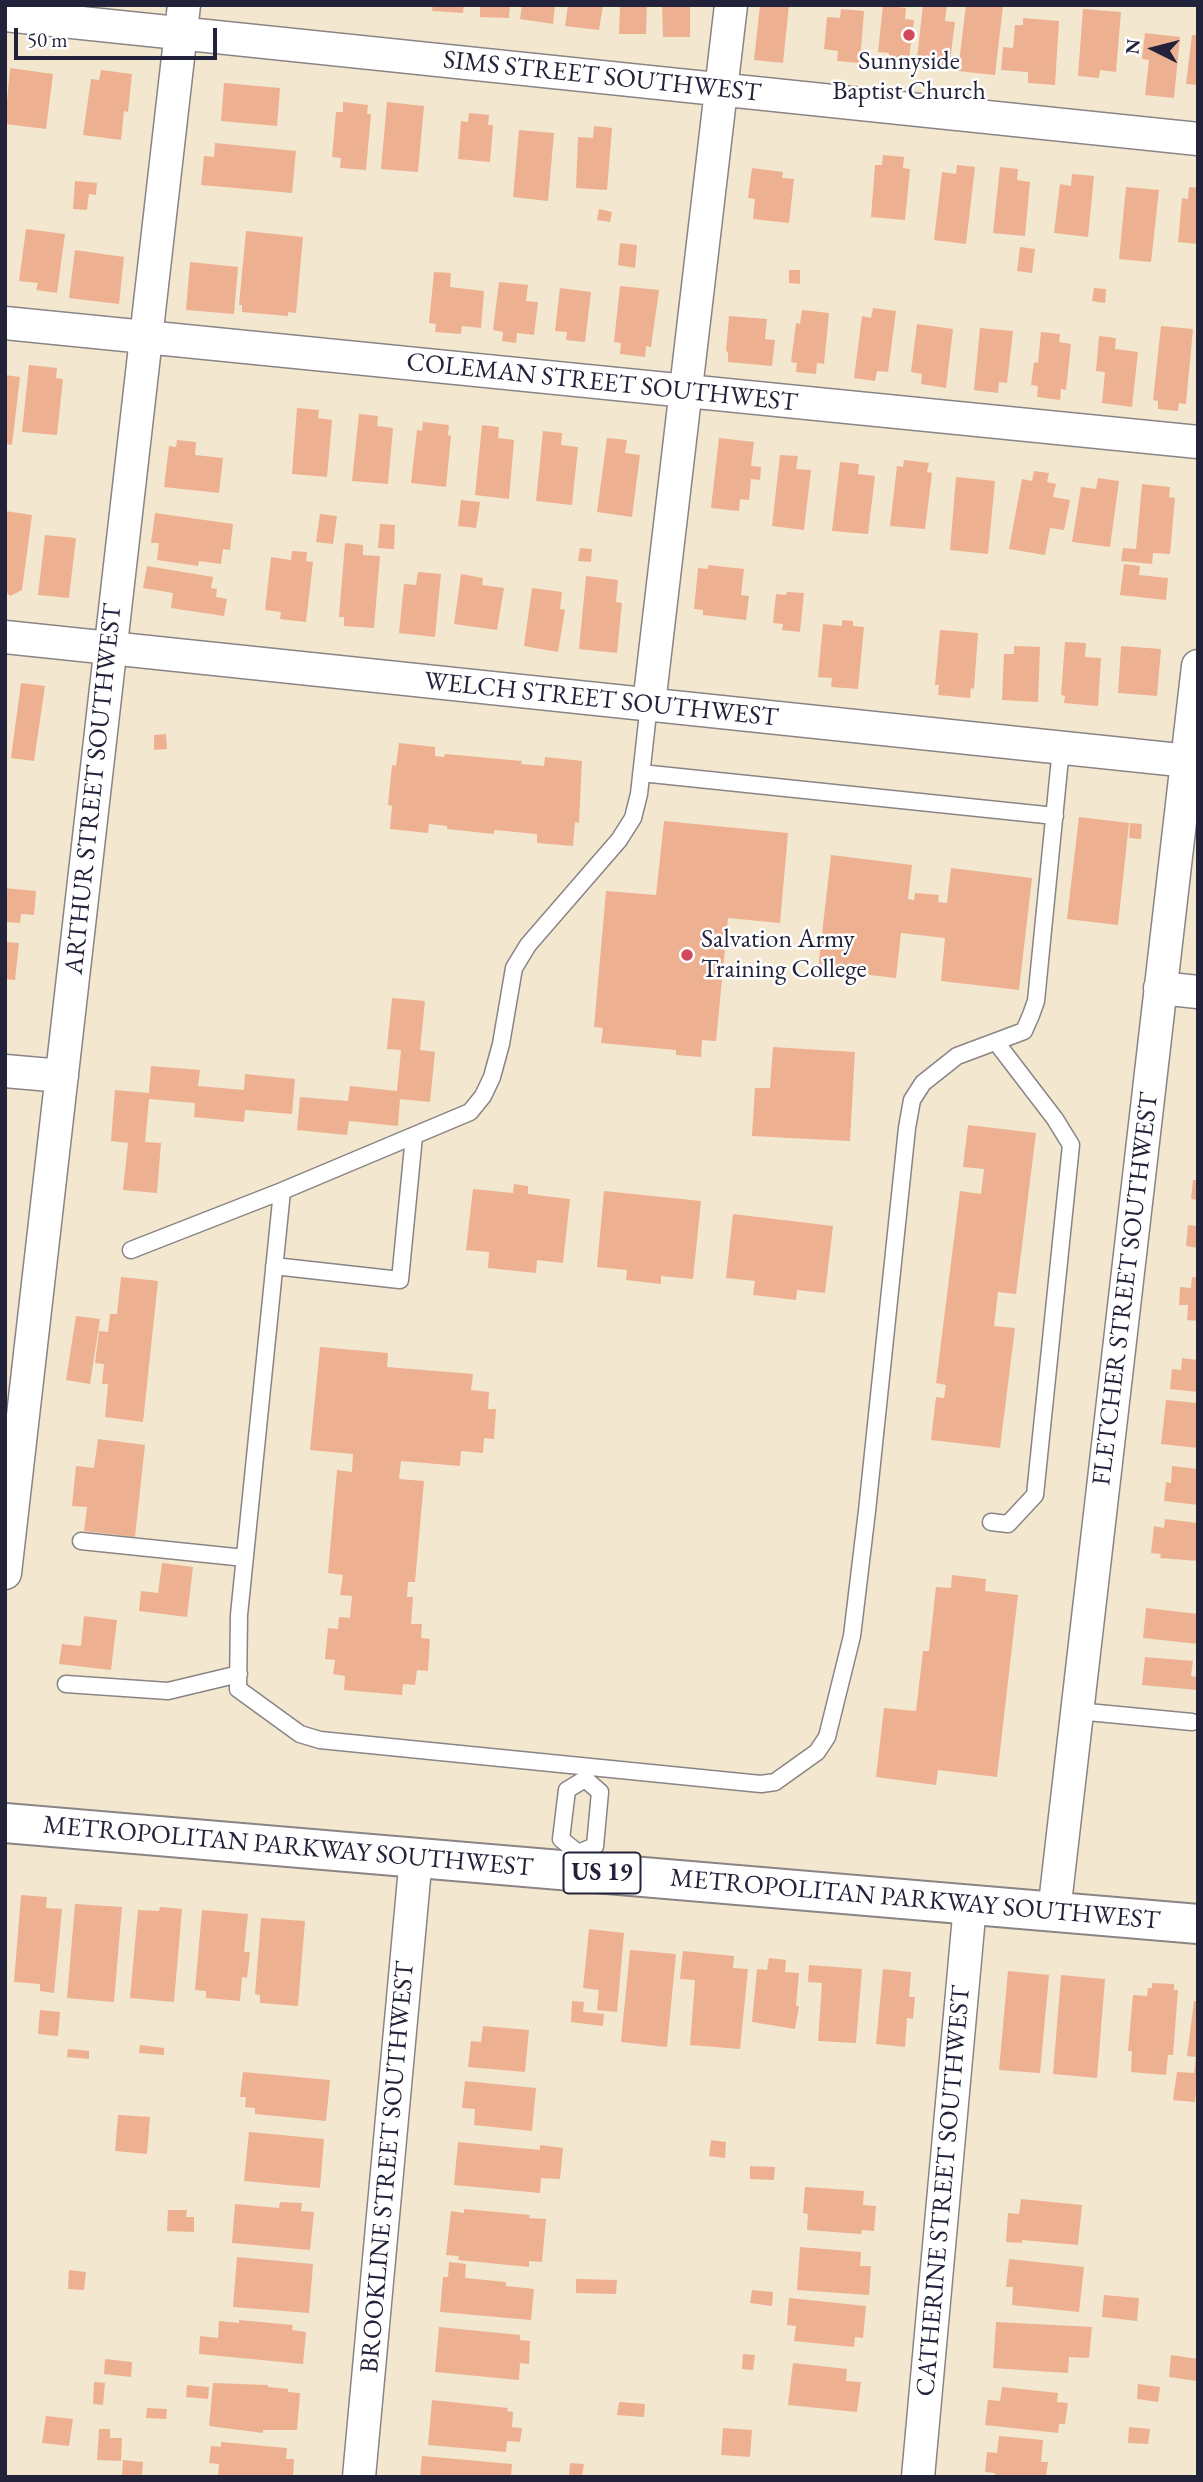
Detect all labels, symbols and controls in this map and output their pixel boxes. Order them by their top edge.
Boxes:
scale bar [18,14,220,58]
north arrow [1119,14,1189,84]
text: 50 m [27,26,68,53]
marker: Sunnyside Baptist Church [901,27,917,43]
text: N [1119,38,1146,56]
street label: SIMS STREET SOUTHWEST [442,45,762,109]
place label: Sunnyside Baptist Church [832,46,986,108]
street label: COLEMAN STREET SOUTHWEST [405,347,799,419]
street label: ARTHUR STREET SOUTHWEST [59,602,129,976]
street label: WELCH STREET SOUTHWEST [422,666,780,734]
place label: Salvation Army Training College [701,924,867,986]
marker: Salvation Army Training College [679,947,695,963]
street label: FLETCHER STREET SOUTHWEST [1086,1091,1166,1487]
street label: METROPOLITAN PARKWAY SOUTHWEST [42,1810,534,1884]
road number: US 19 [564,1852,640,1894]
street label: METROPOLITAN PARKWAY SOUTHWEST [669,1863,1161,1937]
street label: BROOKLINE STREET SOUTHWEST [354,1960,422,2374]
street label: CATHERINE STREET SOUTHWEST [910,1984,978,2398]

